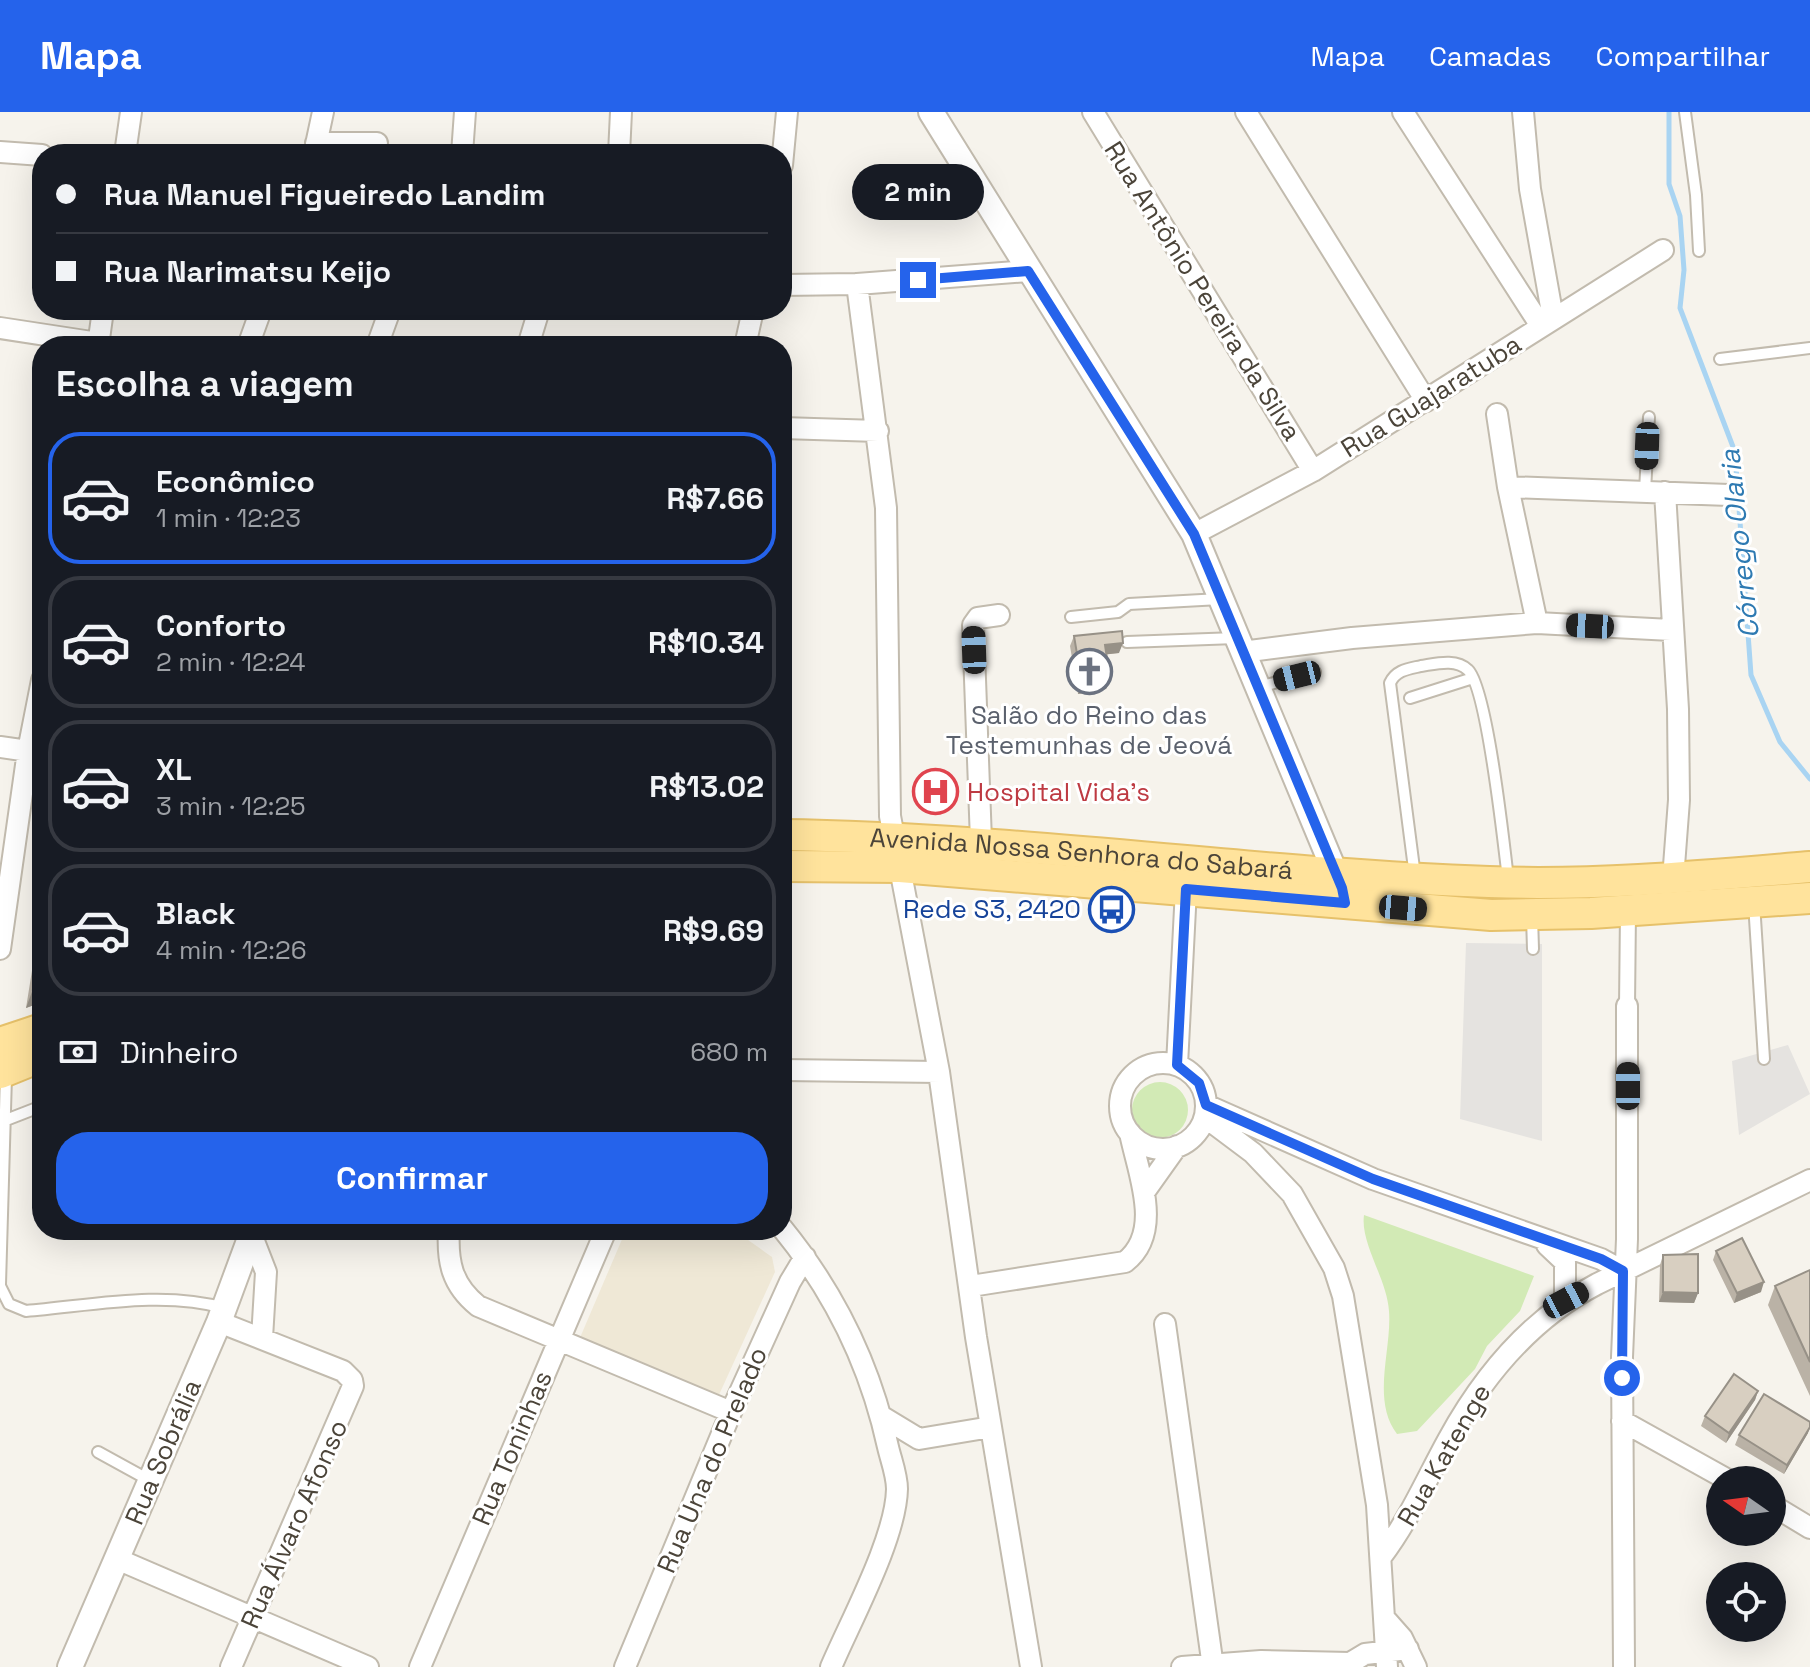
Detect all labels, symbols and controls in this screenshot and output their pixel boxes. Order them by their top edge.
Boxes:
text: Mapa [40,32,142,80]
text: Mapa [1310,38,1385,74]
text: Camadas [1429,38,1552,74]
text: Compartilhar [1596,38,1770,74]
street label: Rua Antônio Pereira da Silva [1097,135,1309,447]
callout: 2 min [852,164,984,220]
text: Rua Manuel Figueiredo Landim [104,175,545,214]
text: 2 min [884,175,952,209]
text: Rua Narimatsu Keijo [104,252,391,291]
route end [900,262,936,298]
street label: Rua Guajaratuba [1334,327,1528,465]
text: Escolha a viagem [56,361,354,407]
car [1634,422,1660,470]
water label: Córrego Olaria [1711,447,1767,640]
icon: car [60,462,132,534]
text: Econômico [156,462,315,501]
text: R$7.66 [667,479,764,518]
text: 1 min · 12:23 [156,501,301,535]
icon: car [60,606,132,678]
text: Conforto [156,606,286,645]
car [1565,613,1615,639]
text: R$10.34 [648,623,764,662]
car [961,626,987,674]
text: 2 min · 12:24 [156,645,306,679]
church icon: Salão do Reino das Testemunhas de Jeová [1065,648,1113,696]
car [1271,659,1323,693]
place label: Salão do Reino das Testemunhas de Jeová [946,698,1232,762]
icon: car [60,750,132,822]
text: XL [156,750,192,789]
text: R$13.02 [649,767,764,806]
hospital icon: Hospital Vida's [912,768,960,816]
place label: Hospital Vida's [967,775,1150,809]
text: 3 min · 12:25 [156,789,306,823]
street label: Avenida Nossa Senhora do Sabará [869,821,1294,887]
bus stop icon: Rede S3, 2420 [1088,885,1136,933]
place label: Rede S3, 2420 [903,892,1081,926]
icon: car [60,894,132,966]
text: Black [156,894,235,933]
car [1378,894,1428,922]
text: R$9.69 [663,911,764,950]
text: 4 min · 12:26 [156,933,307,967]
icon: cash [56,1030,100,1074]
text: Dinheiro [120,1033,238,1072]
text: 680 m [690,1035,768,1069]
car [1616,1062,1640,1110]
button: Confirmar [56,1132,768,1224]
car [1539,1278,1593,1322]
street label: Rua Una do Prelado [649,1342,775,1578]
route start [1604,1360,1640,1396]
street label: Rua Toninhas [464,1366,560,1530]
street label: Rua Sobrália [117,1374,209,1530]
street label: Rua Katenge [1390,1378,1498,1532]
street label: Rua Álvaro Afonso [233,1414,355,1634]
north arrow [1706,1466,1786,1546]
map controls [1706,1466,1786,1642]
button: locate [1706,1562,1786,1642]

